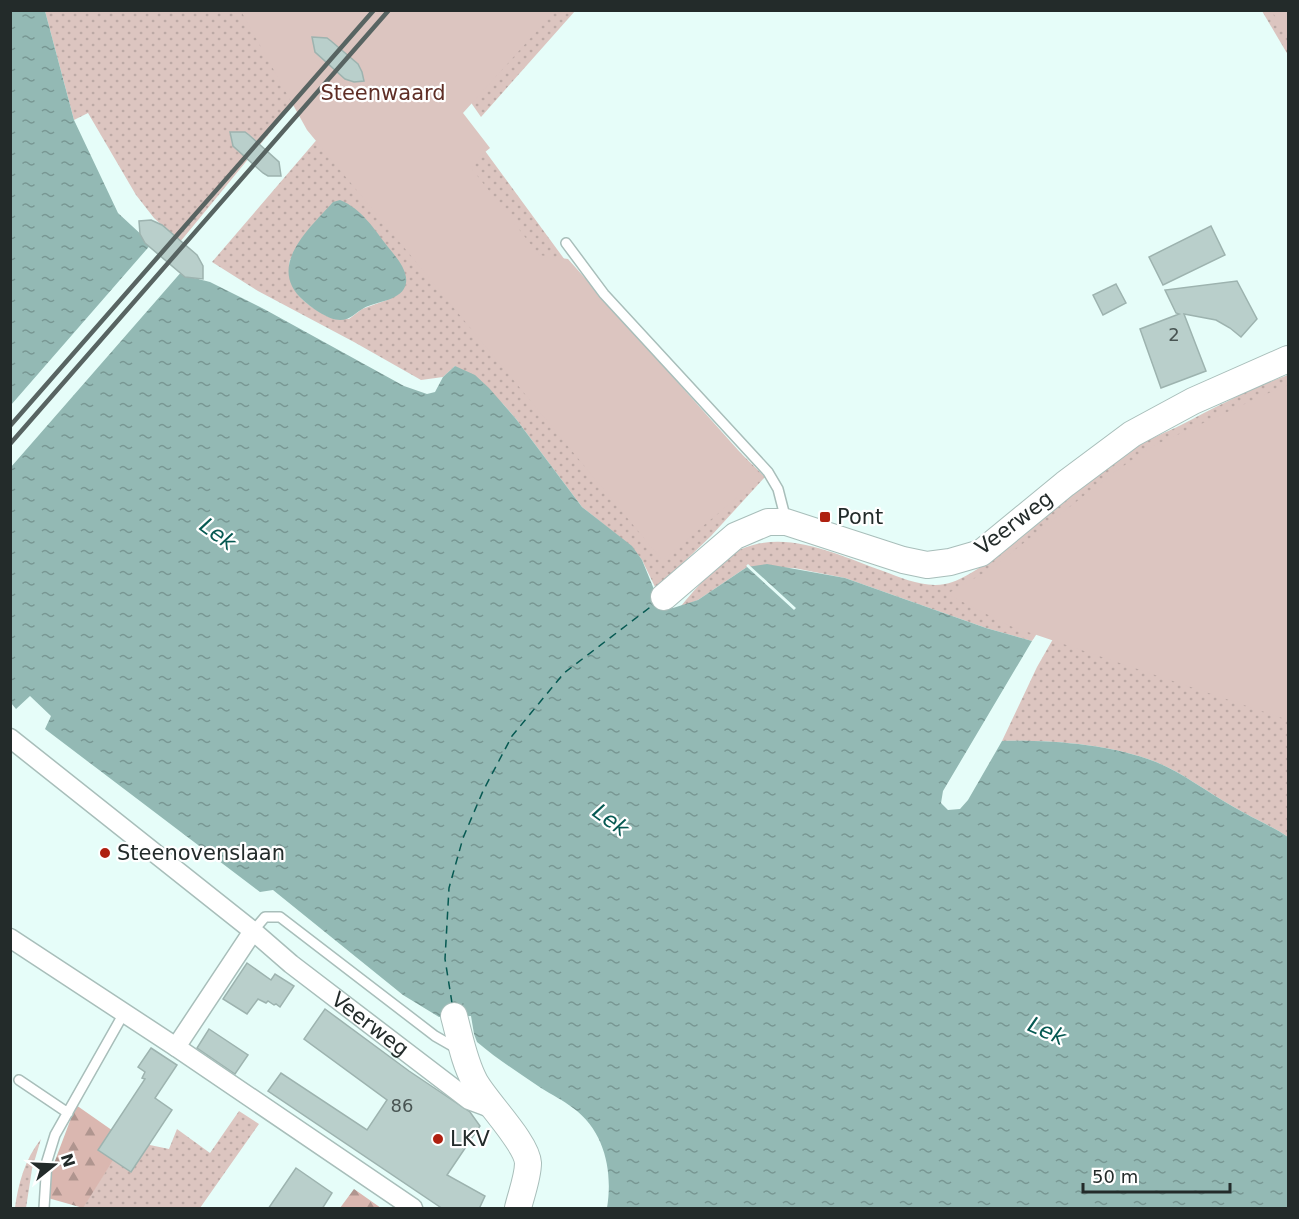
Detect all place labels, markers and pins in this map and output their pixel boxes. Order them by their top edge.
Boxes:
place label: Pont [837,505,883,529]
marker: Pont [818,510,832,524]
place label: Steenovenslaan [117,841,285,865]
marker: Steenovenslaan [98,846,112,860]
place label: LKV [450,1127,490,1151]
marker: LKV [431,1132,445,1146]

